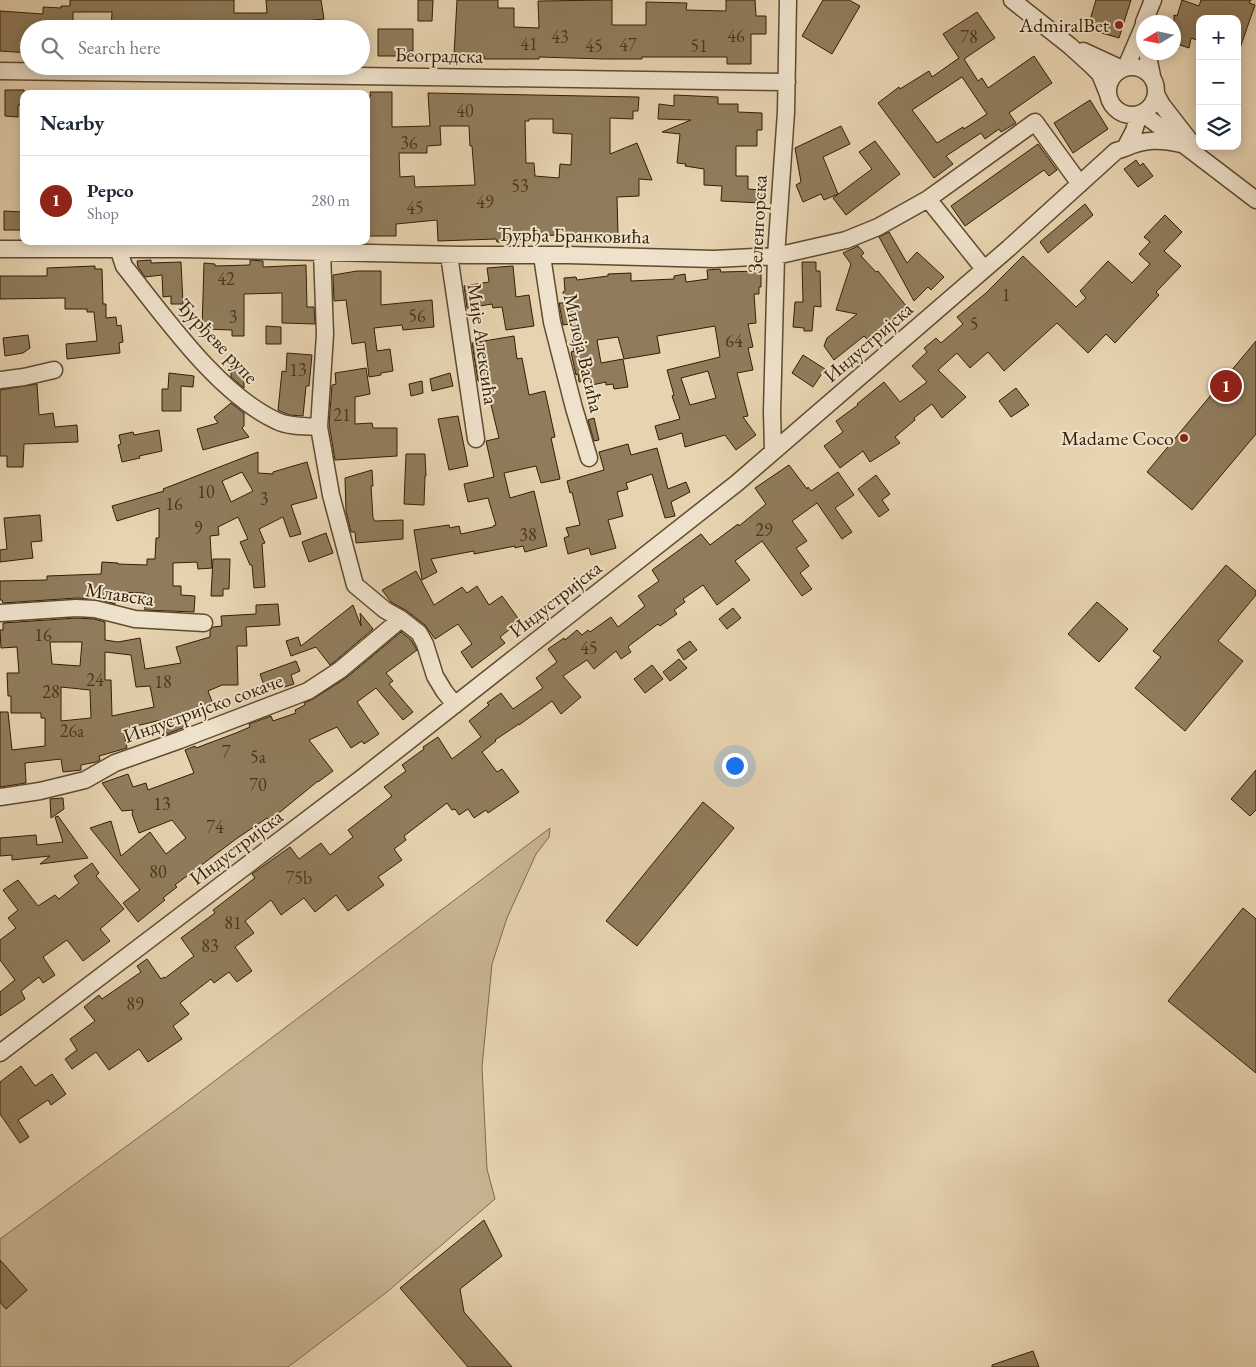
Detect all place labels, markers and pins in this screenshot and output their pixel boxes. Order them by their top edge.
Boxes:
place label: AdmiralBet [1018,12,1110,38]
marker: AdmiralBet [1113,19,1125,31]
pin: 1 [1210,367,1242,405]
place label: Madame Coco [1061,425,1174,451]
marker: Madame Coco [1178,432,1190,444]

